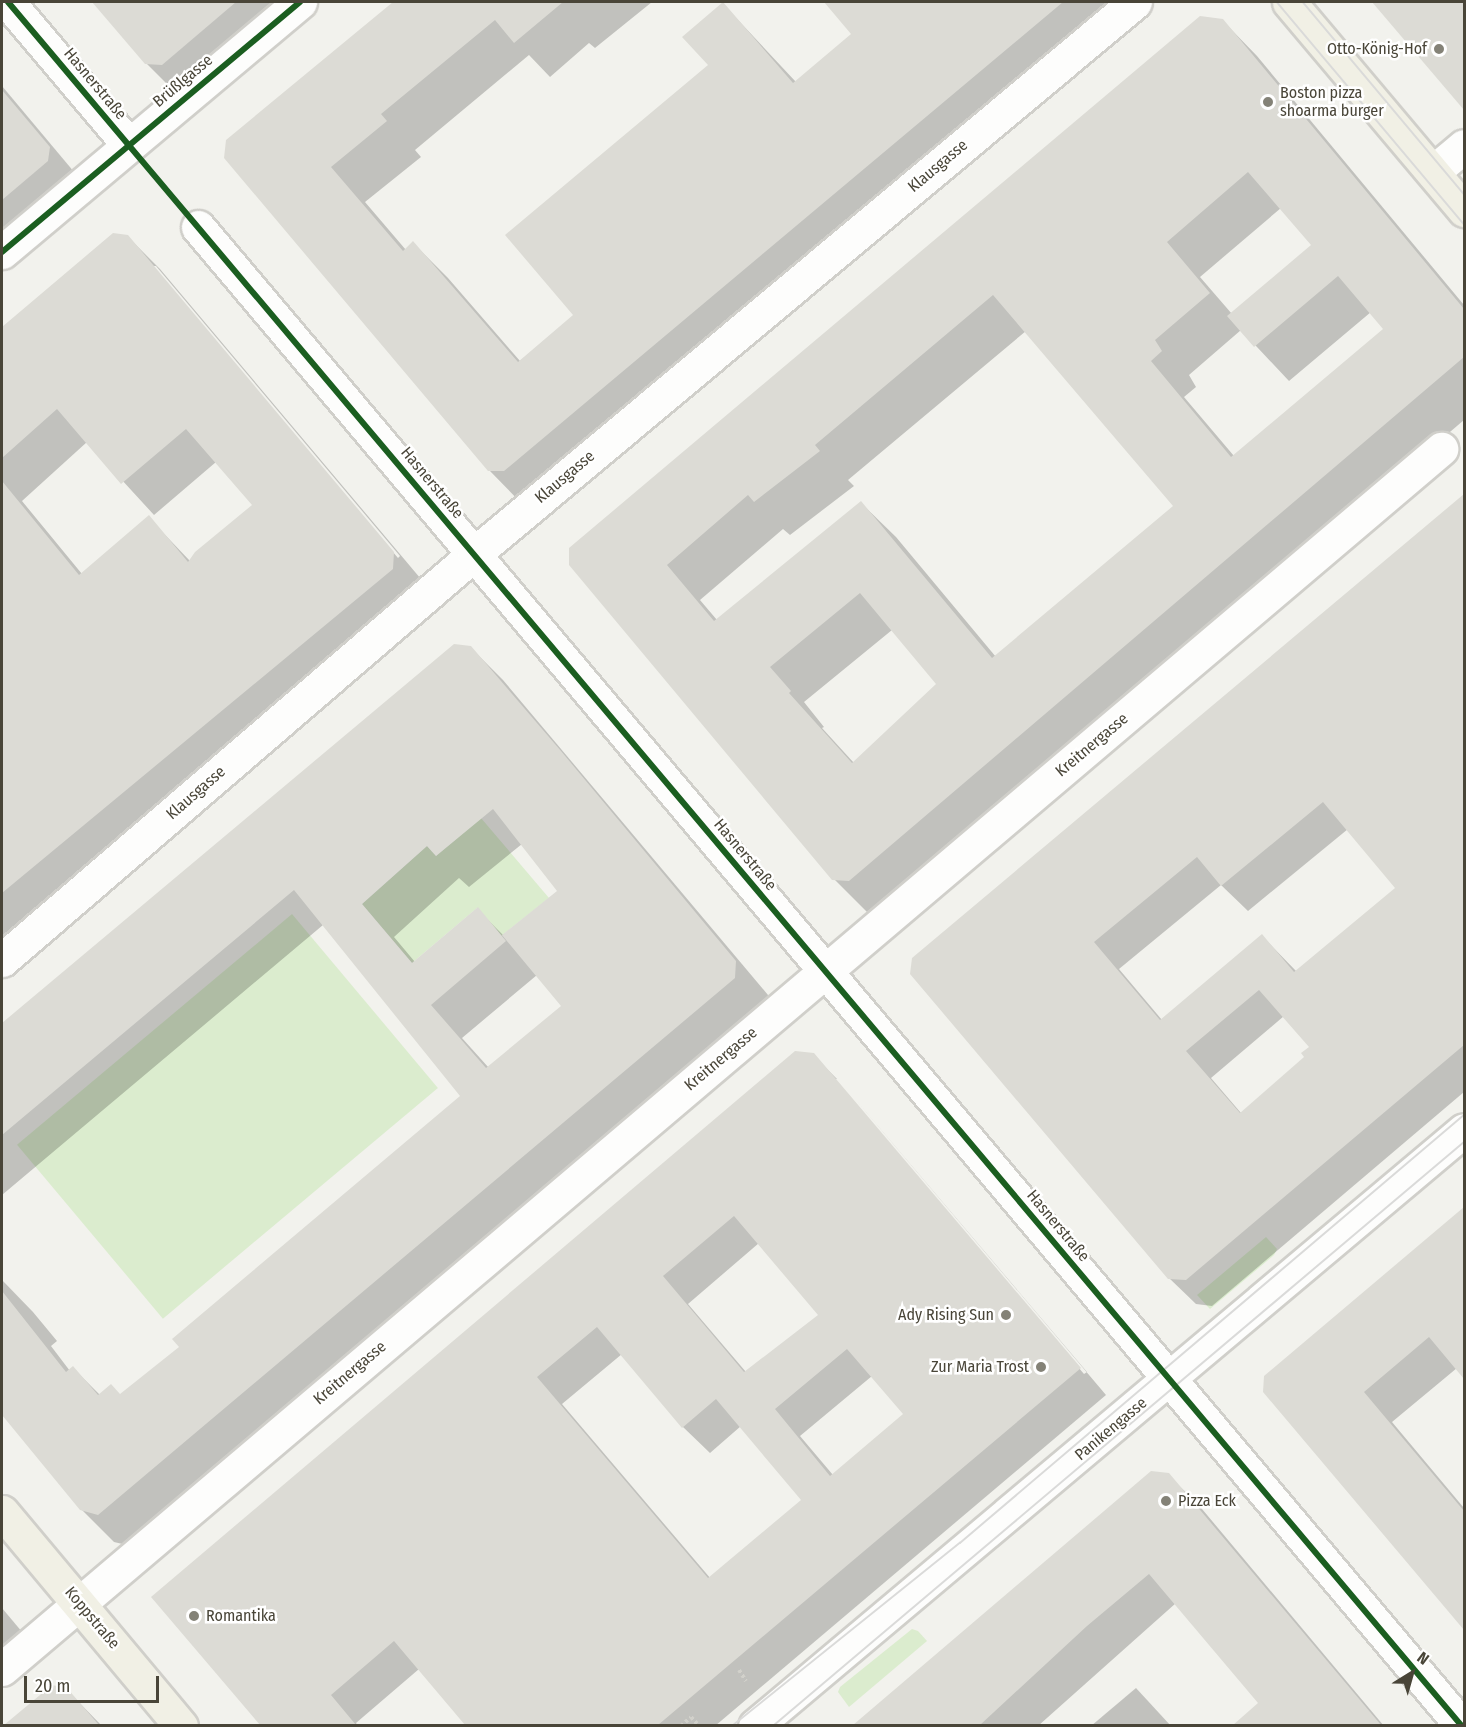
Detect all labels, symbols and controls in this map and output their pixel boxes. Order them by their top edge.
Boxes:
place label: Otto-König-Hof [1327,39,1427,59]
marker: Otto-König-Hof [1432,42,1446,56]
street label: Hasnerstraße [60,44,130,124]
street label: Brüßlgasse [149,51,217,111]
place label: Boston pizza shoarma burger [1280,83,1384,121]
marker: Boston pizza shoarma burger [1261,95,1275,109]
street label: Klausgasse [904,136,972,196]
street label: Hasnerstraße [397,443,467,523]
street label: Klausgasse [531,447,599,507]
street label: Kreitnergasse [1052,709,1132,781]
street label: Klausgasse [163,762,229,824]
street label: Hasnerstraße [710,815,780,895]
street label: Kreitnergasse [681,1023,761,1095]
street label: Hasnerstraße [1023,1186,1093,1266]
place label: Ady Rising Sun [898,1305,994,1325]
marker: Ady Rising Sun [999,1308,1013,1322]
street label: Kreitnergasse [310,1337,390,1409]
place label: Zur Maria Trost [931,1357,1029,1377]
marker: Zur Maria Trost [1034,1360,1048,1374]
street label: Panikengasse [1071,1393,1151,1465]
place label: Pizza Eck [1178,1491,1236,1511]
marker: Pizza Eck [1159,1494,1173,1508]
street label: Koppstraße [60,1583,124,1653]
place label: Romantika [206,1606,276,1626]
marker: Romantika [187,1609,201,1623]
north arrow [1382,1643,1442,1703]
text: N [1414,1648,1433,1669]
scale bar [27,1664,162,1702]
text: 20 m [35,1675,70,1697]

